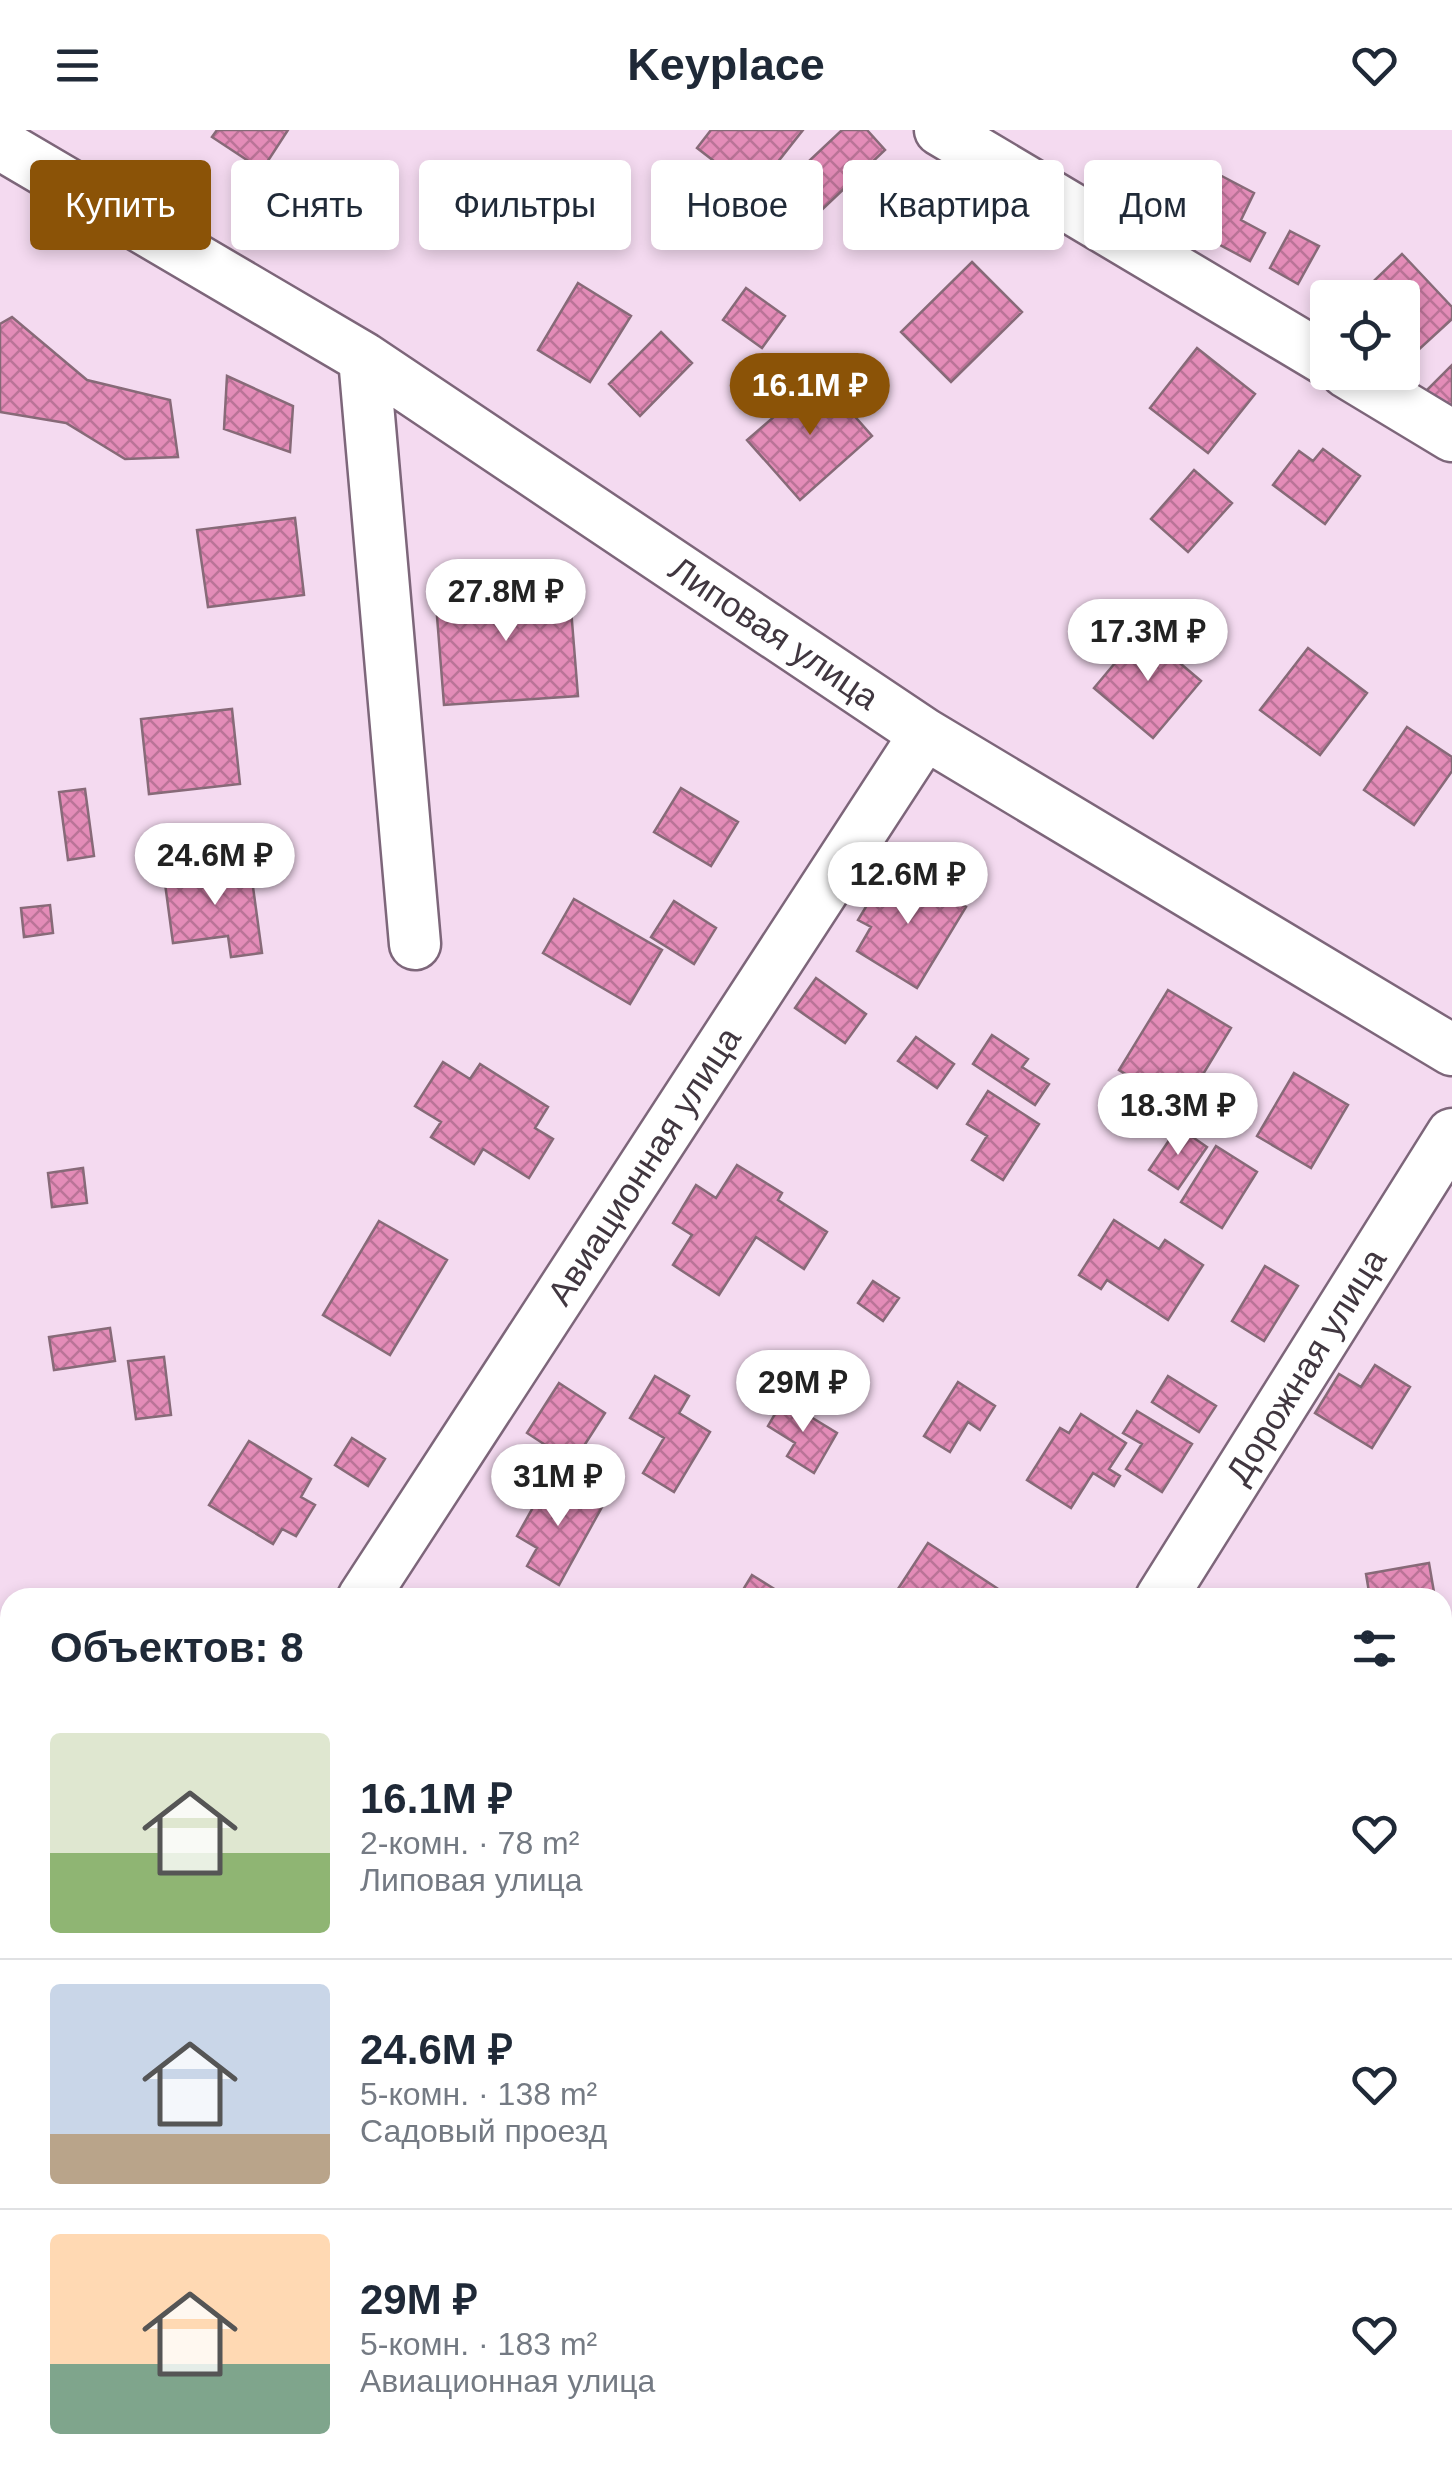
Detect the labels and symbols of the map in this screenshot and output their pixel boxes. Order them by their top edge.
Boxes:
pin: 16.1M ₽ [718,353,902,438]
street label: Липовая улица [662,548,887,717]
pin: 27.8M ₽ [414,559,598,644]
pin: 17.3M ₽ [1056,599,1240,684]
pin: 24.6M ₽ [123,823,307,908]
pin: 12.6M ₽ [816,842,1000,927]
street label: Авиационная улица [539,1019,748,1312]
pin: 18.3M ₽ [1086,1073,1270,1158]
street label: Дорожная улица [1218,1241,1394,1490]
pin: 29M ₽ [733,1350,873,1435]
pin: 31M ₽ [488,1444,628,1529]

